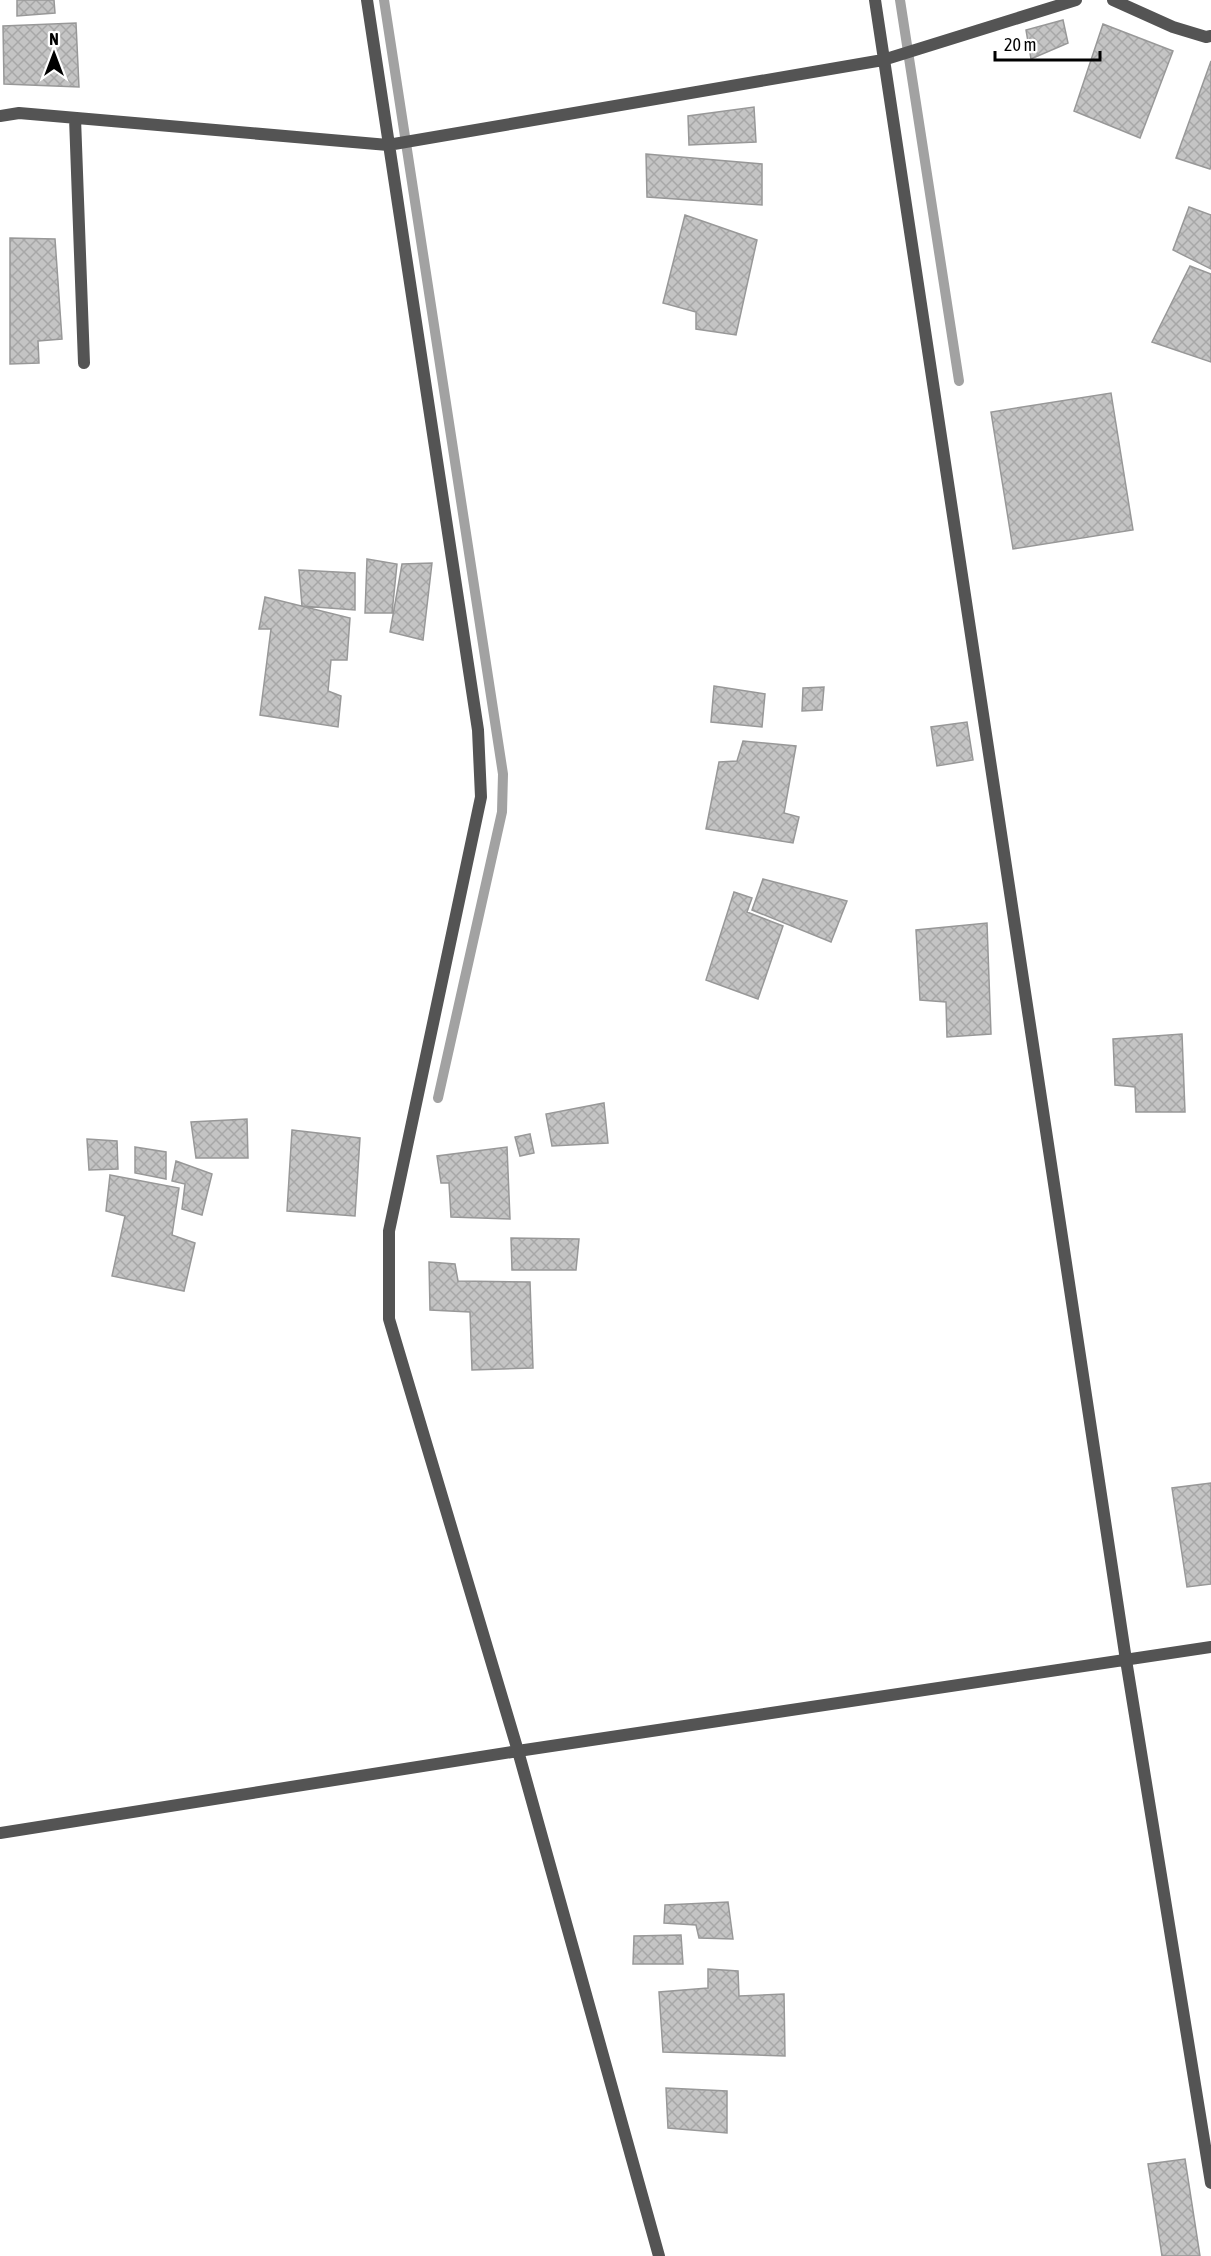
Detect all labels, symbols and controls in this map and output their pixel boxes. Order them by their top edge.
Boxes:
north arrow [24,24,84,84]
scale bar [995,24,1100,62]
text: N [49,30,59,48]
text: 20 m [1004,34,1036,55]

